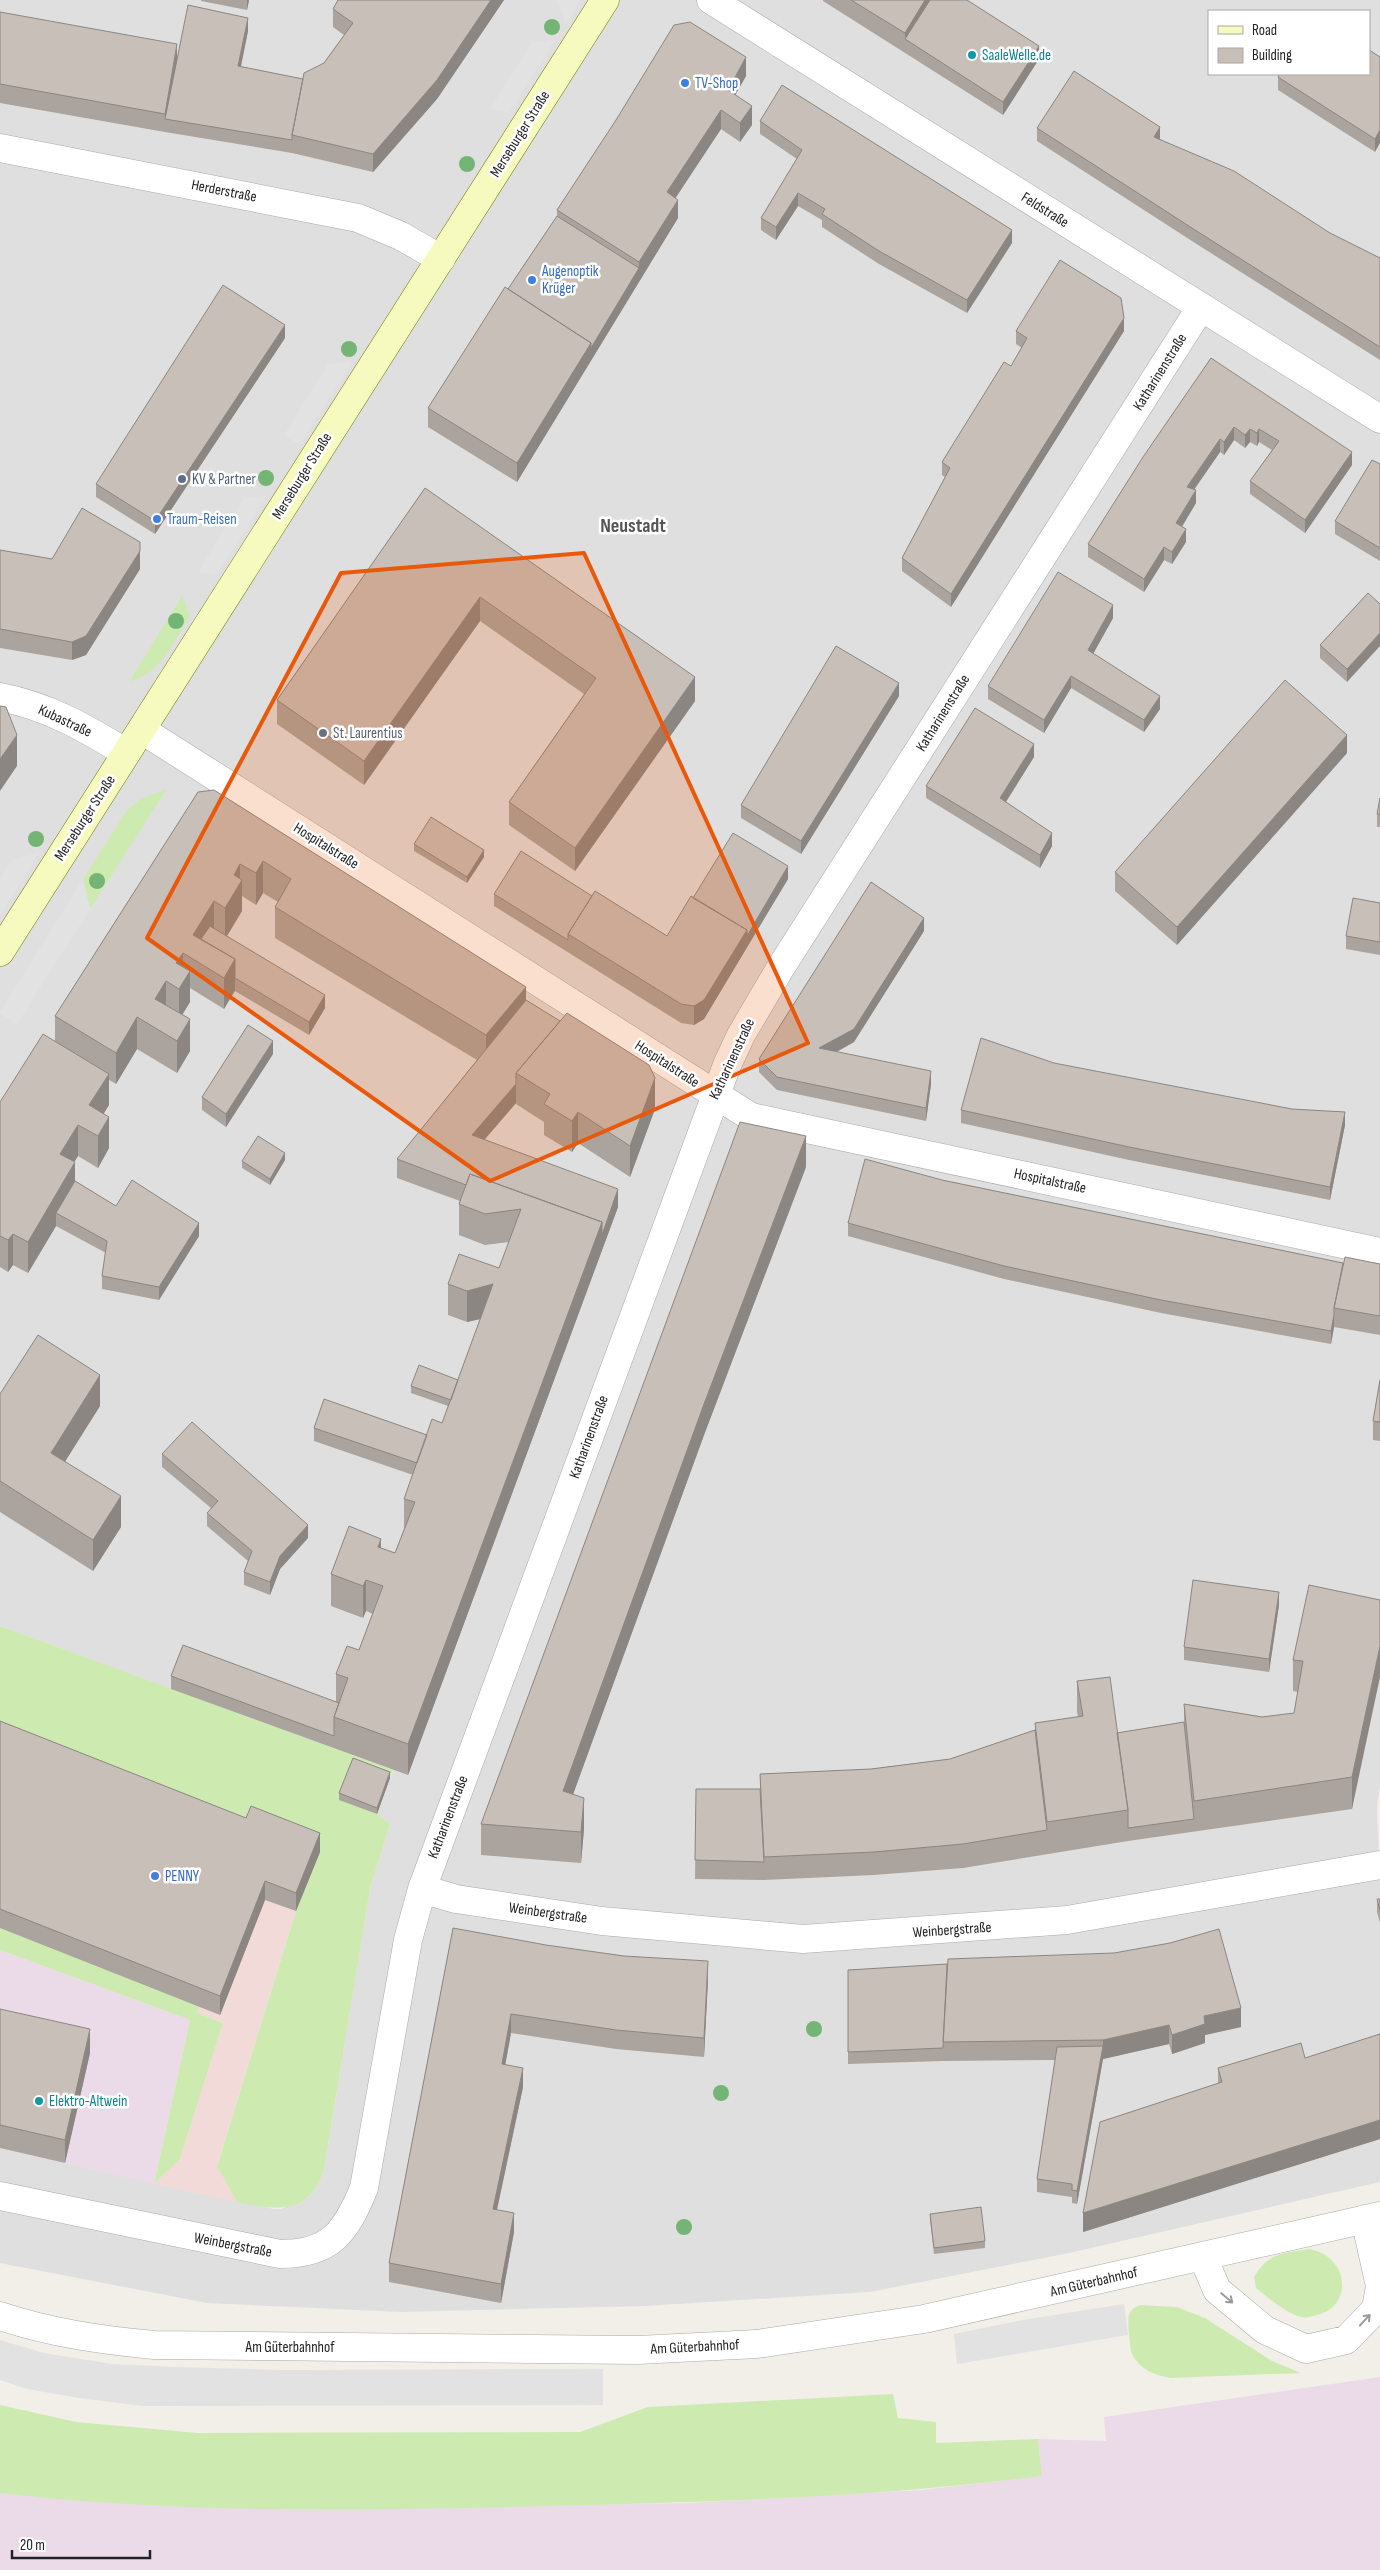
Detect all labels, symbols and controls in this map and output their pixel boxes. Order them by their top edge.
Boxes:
legend [1208,10,1370,75]
text: Road [1252,21,1277,40]
place label: SaaleWelle.de [982,46,1051,65]
text: Building [1252,46,1292,65]
marker: SaaleWelle.de [966,49,978,61]
place label: TV-Shop [695,74,738,93]
marker: TV-Shop [679,77,691,89]
street label: Merseburger Straße [486,87,554,181]
street label: Herderstraße [190,175,258,207]
street label: Feldstraße [1018,188,1072,232]
place label: Augenoptik Krüger [541,262,599,298]
marker: Augenoptik Krüger [526,274,538,286]
street label: Katharinenstraße [1129,330,1191,414]
street label: Merseburger Straße [268,429,336,523]
place label: KV & Partner [192,470,257,489]
marker: KV & Partner [176,473,188,485]
place label: Traum-Reisen [167,510,237,529]
marker: Traum-Reisen [151,513,163,525]
district label: Neustadt [600,514,666,538]
street label: Katharinenstraße [912,671,974,755]
street label: Kubastraße [35,700,95,742]
place label: St. Laurentius [333,724,403,743]
marker: St. Laurentius [317,727,329,739]
street label: Merseburger Straße [50,771,120,865]
street label: Hospitalstraße [290,818,362,874]
street label: Katharinenstraße [705,1015,759,1103]
street label: Hospitalstraße [631,1036,703,1092]
street label: Hospitalstraße [1012,1164,1088,1198]
street label: Katharinenstraße [565,1393,613,1481]
street label: Katharinenstraße [423,1773,473,1861]
place label: PENNY [165,1867,200,1886]
marker: PENNY [149,1870,161,1882]
street label: Weinbergstraße [508,1898,588,1928]
street label: Weinbergstraße [912,1918,992,1942]
place label: Elektro-Altwein [49,2092,127,2111]
marker: Elektro-Altwein [33,2095,45,2107]
street label: Weinbergstraße [192,2228,274,2262]
street label: Am Güterbahnhof [1047,2263,1140,2301]
one-way arrow [1220,2293,1233,2304]
one-way arrow [1359,2314,1371,2327]
street label: Am Güterbahnhof [649,2335,741,2359]
street label: Am Güterbahnhof [244,2338,335,2357]
scale bar [12,2528,150,2560]
text: 20 m [20,2536,45,2555]

